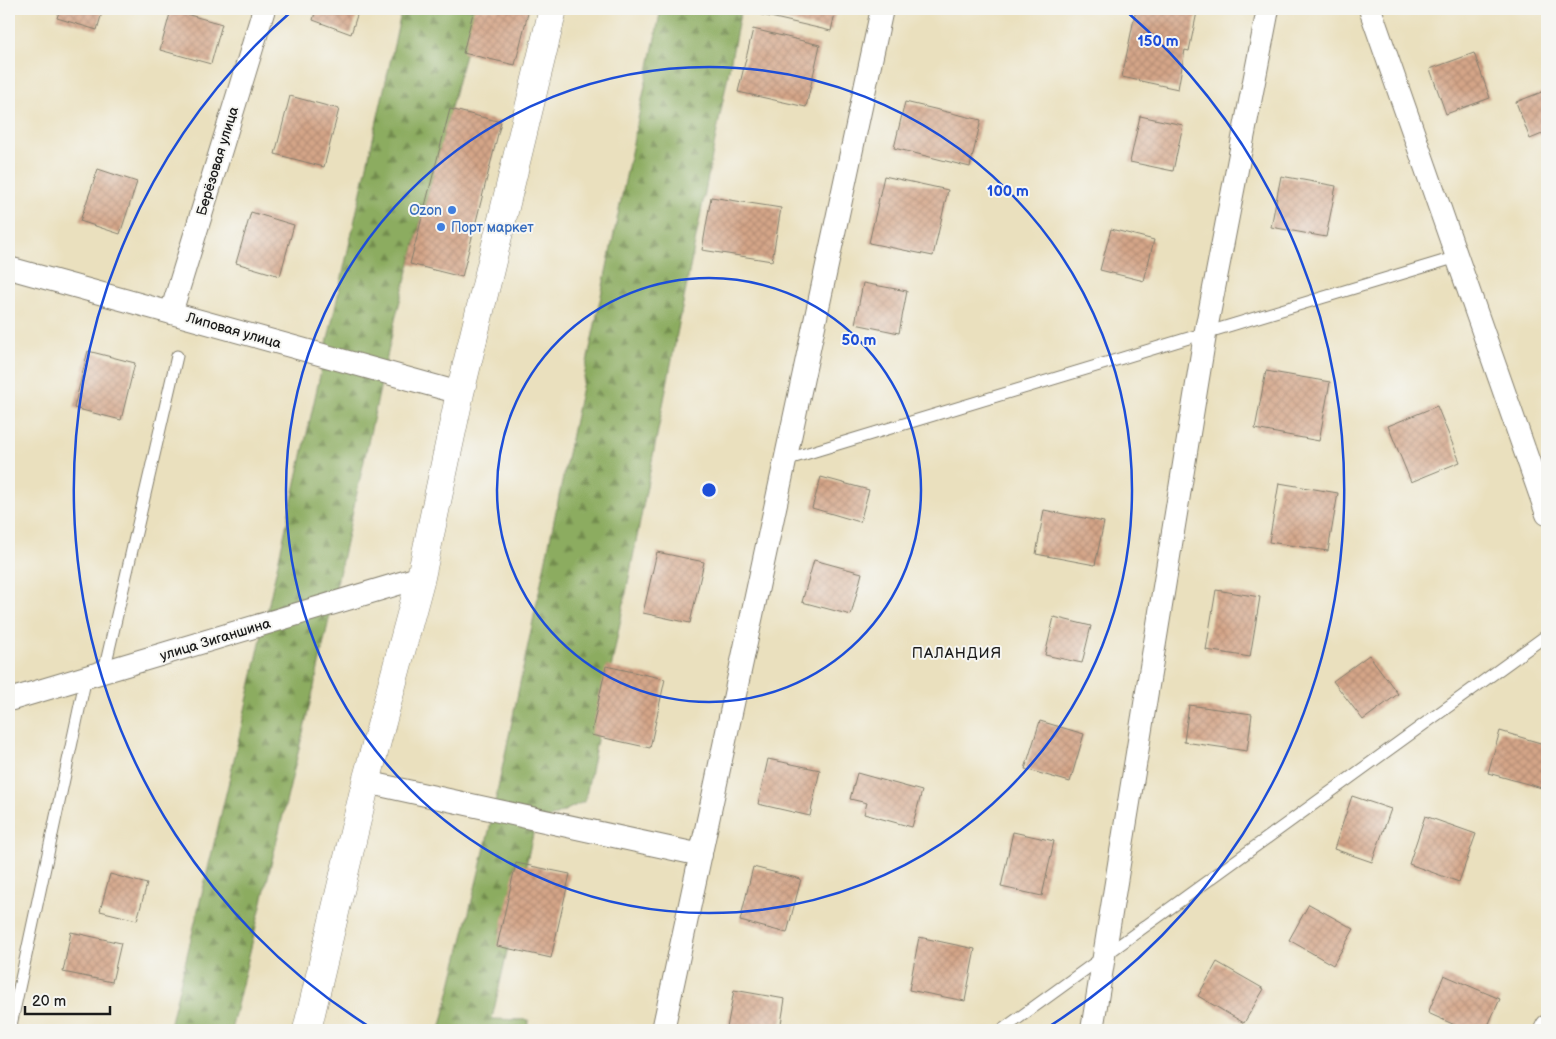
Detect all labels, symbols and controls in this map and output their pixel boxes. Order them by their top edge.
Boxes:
text: 150 m [1137,32,1179,51]
street label: Берёзовая улица [193,104,242,218]
text: 100 m [987,182,1029,201]
place label: Ozon [409,202,442,219]
marker: Ozon [446,204,458,216]
place label: Порт маркет [451,219,534,236]
marker: Порт маркет [435,221,447,233]
street label: Липовая улица [183,309,284,352]
text: 50 m [842,331,877,350]
centre of rings [700,481,718,499]
street label: улица Зиганшина [158,614,273,664]
district label: ПАЛАНДИЯ [912,644,1002,663]
scale bar [25,984,110,1016]
text: 20 m [32,992,66,1011]

